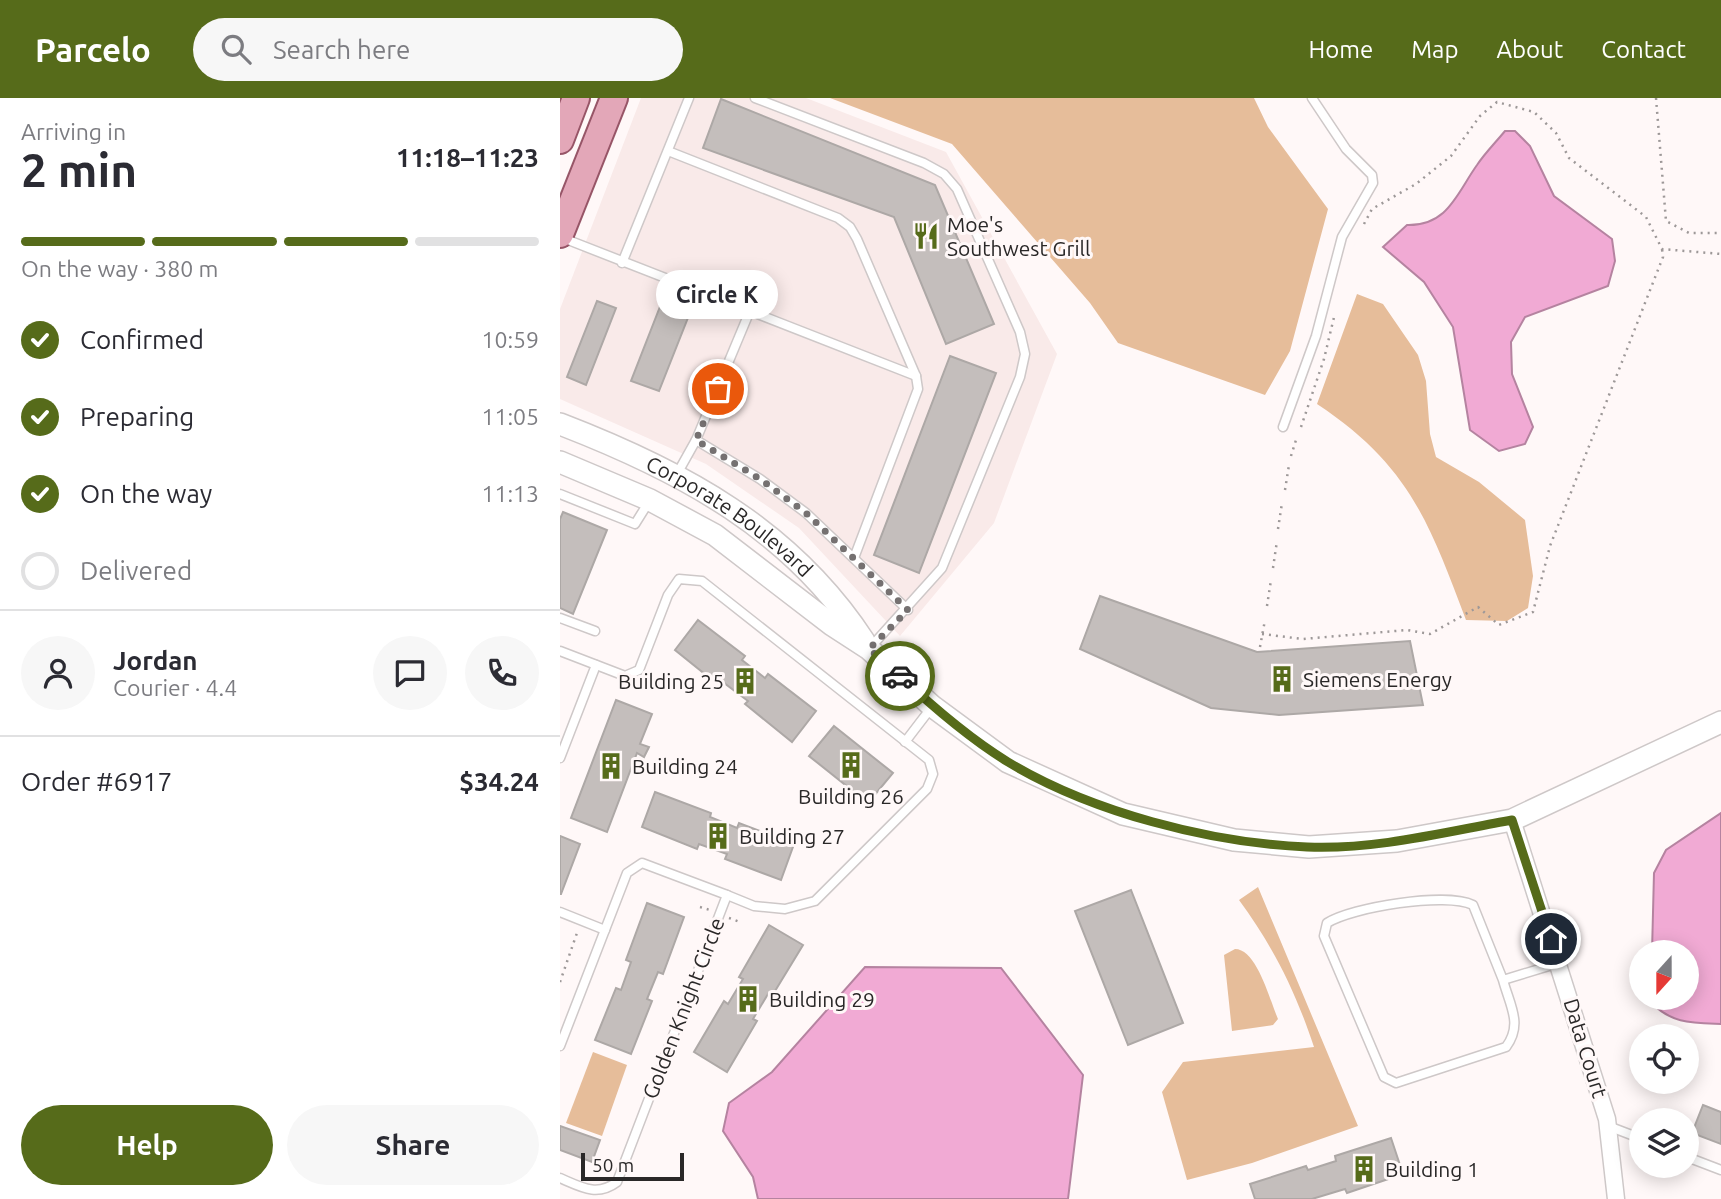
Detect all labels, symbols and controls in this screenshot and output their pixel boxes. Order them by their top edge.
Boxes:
search box [193,18,683,81]
icon: search [217,30,255,68]
text: Parcelo [35,31,151,68]
text: Search here [273,35,410,64]
text: Home [1308,36,1373,63]
text: Map [1411,36,1458,63]
text: About [1496,36,1563,63]
text: Contact [1601,36,1686,63]
text: Arriving in [21,119,126,144]
text: 11:18–11:23 [396,143,539,172]
text: 2 min [21,144,137,196]
place label: Moe's Southwest Grill [947,212,1091,260]
restaurant icon: Moe's Southwest Grill [911,221,941,251]
text: On the way · 380 m [21,256,218,281]
callout: Circle K [657,270,779,319]
text: Circle K [676,282,758,307]
icon: check [21,321,59,359]
text: Confirmed [80,325,204,354]
text: 10:59 [481,327,539,352]
pin [688,359,748,419]
icon: bag [699,370,737,408]
icon: check [21,398,59,436]
text: Preparing [80,402,194,431]
text: 11:05 [481,404,539,429]
street label: Corporate Boulevard [642,451,818,581]
icon: check [21,475,59,513]
text: On the way [80,479,212,508]
text: 11:13 [481,481,539,506]
text: Delivered [80,556,192,585]
button: person [21,636,95,710]
button: chat [373,636,447,710]
button: phone [465,636,539,710]
courier [865,641,935,711]
text: Jordan [113,646,198,675]
icon: car [881,657,919,695]
building icon: Siemens Energy [1267,664,1297,694]
building icon: Building 25 [730,666,760,696]
place label: Siemens Energy [1303,667,1452,691]
place label: Building 25 [618,669,724,693]
text: Courier · 4.4 [113,675,237,700]
building icon: Building 26 [836,750,866,780]
building icon: Building 24 [596,751,626,781]
place label: Building 24 [632,754,738,778]
text: Order #6917 [21,767,172,796]
text: $34.24 [459,767,539,796]
place label: Building 26 [798,784,904,808]
building icon: Building 27 [703,821,733,851]
place label: Building 27 [739,824,845,848]
pin [1521,909,1581,969]
street label: Golden Knight Circle [637,914,729,1102]
icon: home [1532,920,1570,958]
north arrow [1629,940,1699,1010]
map controls [1629,940,1699,1178]
building icon: Building 29 [733,984,763,1014]
place label: Building 29 [769,987,875,1011]
street label: Data Court [1559,995,1613,1101]
button: locate [1629,1024,1699,1094]
button: Help [21,1105,273,1185]
button: Share [287,1105,539,1185]
button: layers [1629,1108,1699,1178]
scale bar [581,1150,684,1182]
text: 50 m [592,1154,634,1176]
building icon: Building 1 [1349,1154,1379,1184]
place label: Building 1 [1385,1157,1479,1181]

